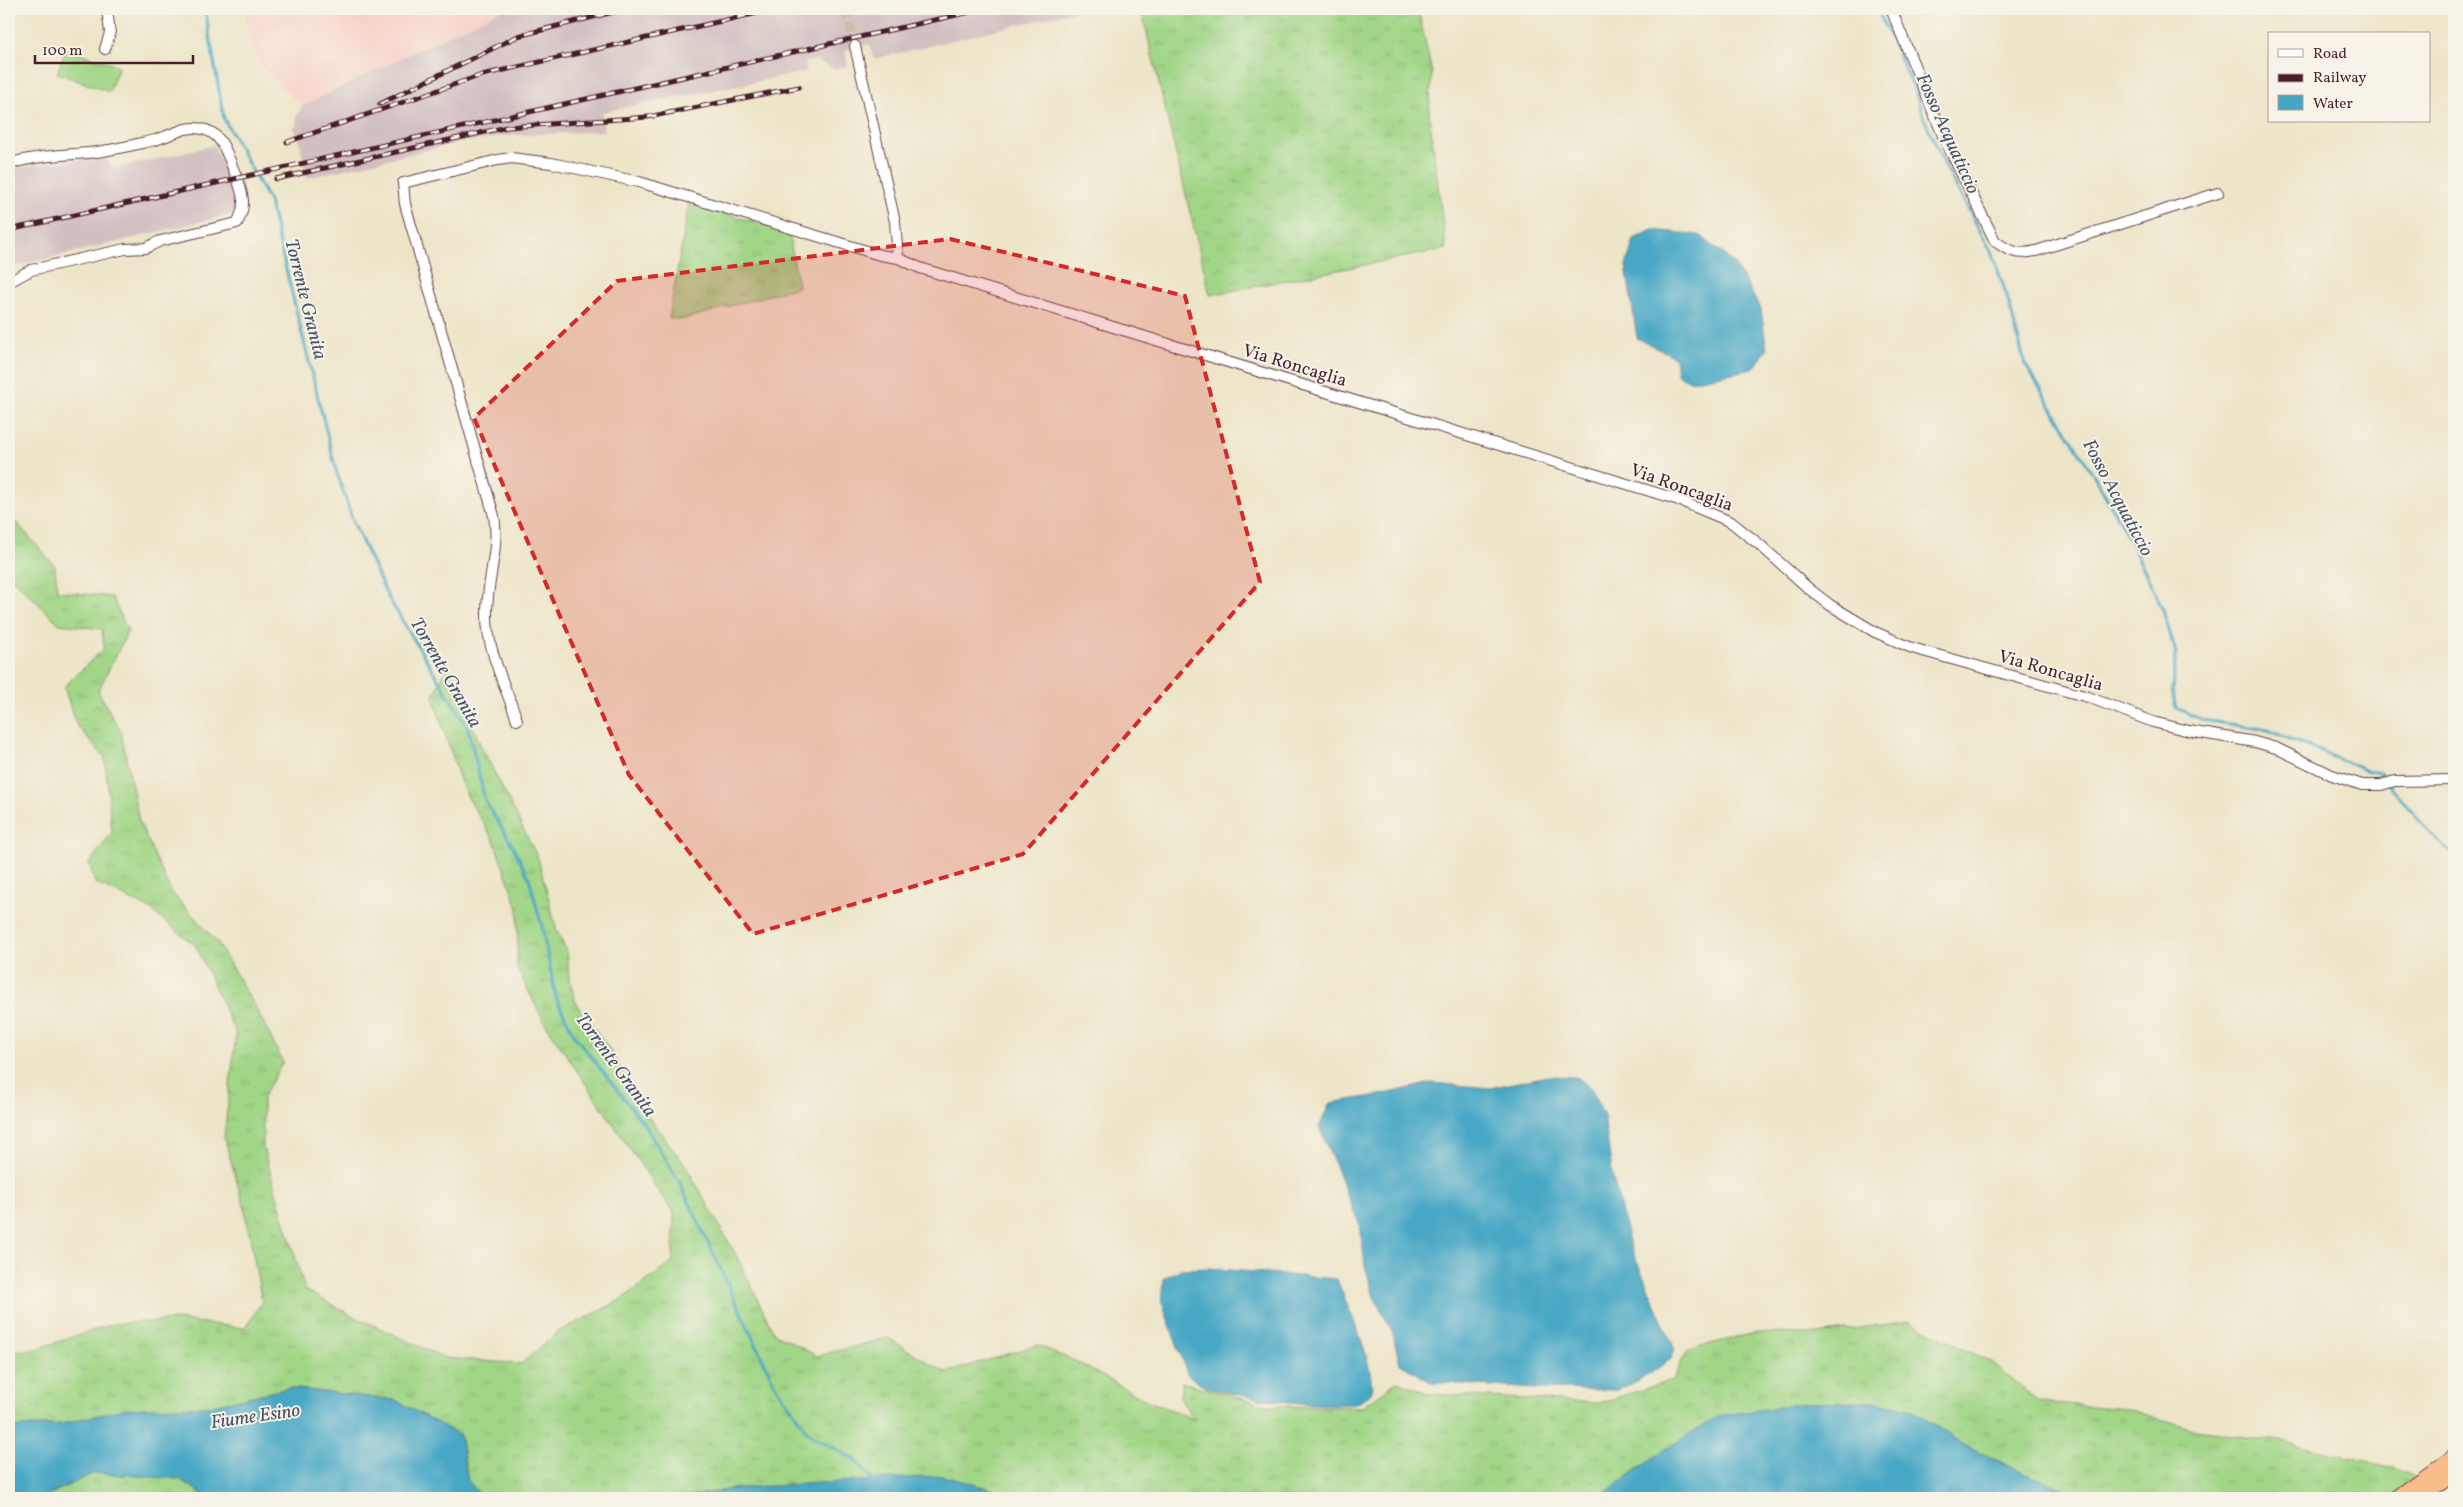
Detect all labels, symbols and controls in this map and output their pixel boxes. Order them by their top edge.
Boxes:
scale bar [35,32,192,64]
legend [2268,32,2430,122]
text: 100 m [42,41,82,62]
text: Road [2313,44,2347,65]
text: Railway [2313,68,2366,89]
water label: Fosso Acquaticcio [1909,69,1985,198]
text: Water [2313,94,2353,115]
water label: Torrente Granita [278,236,333,362]
street label: Via Roncaglia [1239,339,1350,394]
water label: Fosso Acquaticcio [2075,435,2159,561]
street label: Via Roncaglia [1627,458,1736,519]
water label: Torrente Granita [403,613,487,733]
street label: Via Roncaglia [1995,645,2106,698]
water label: Torrente Granita [569,1008,662,1123]
water label: Fiume Esino [209,1398,302,1436]

